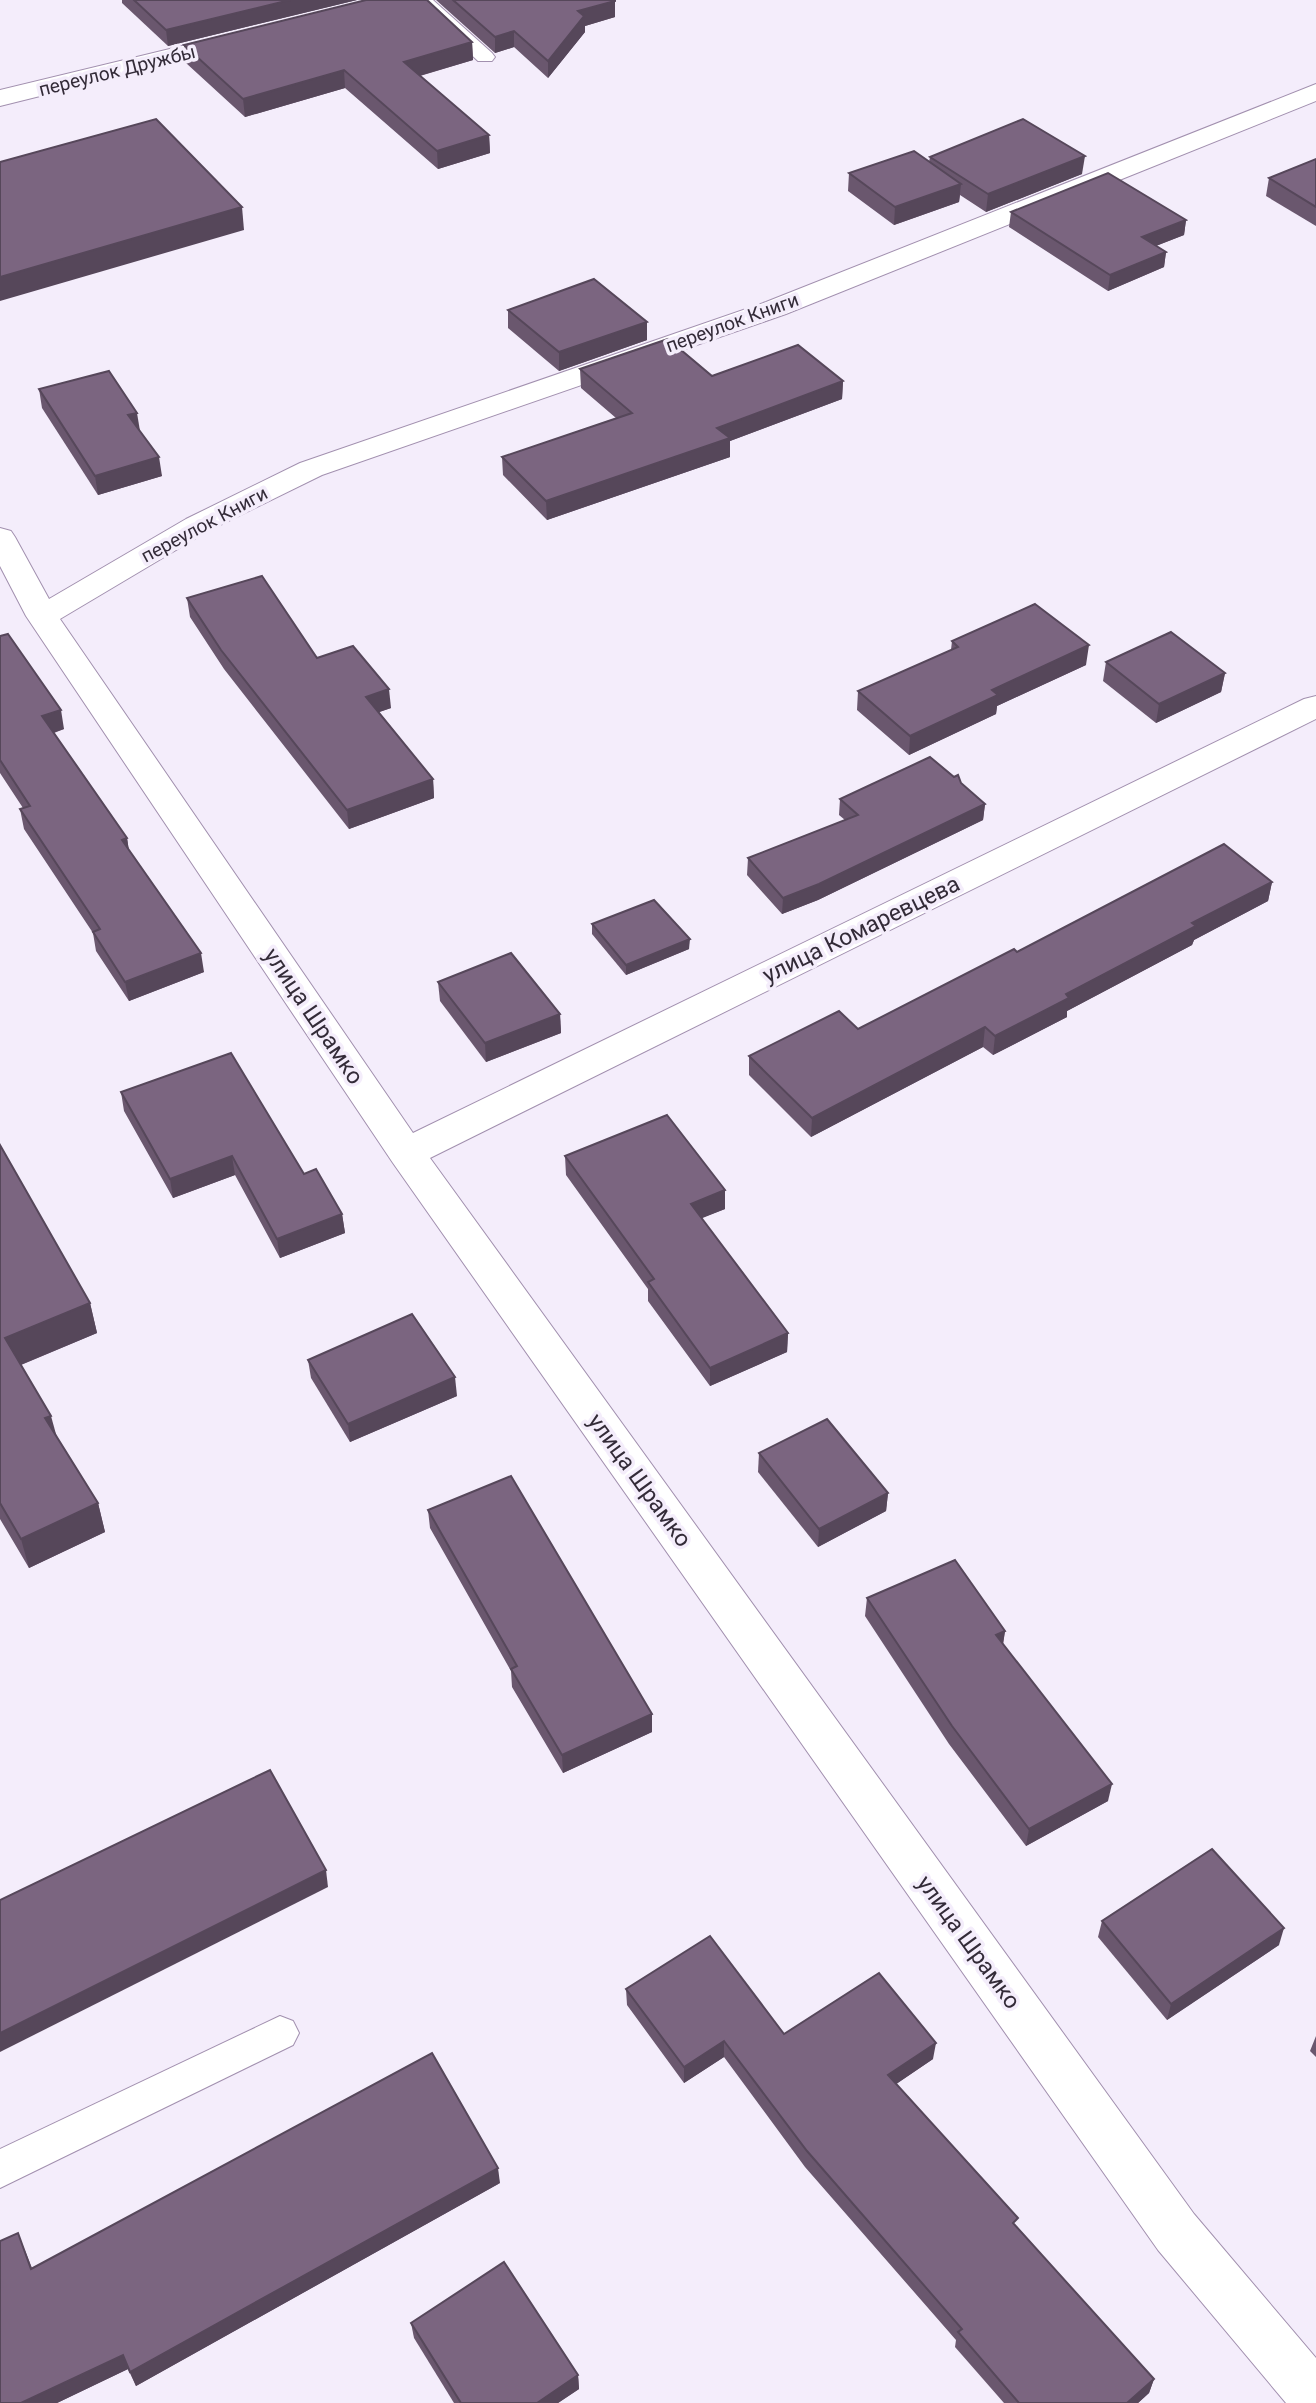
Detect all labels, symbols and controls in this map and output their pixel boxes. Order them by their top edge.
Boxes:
street label: переулок Дружбы [36,40,198,101]
street label: переулок Книги [662,288,802,357]
street label: переулок Книги [137,481,271,567]
street label: улица Комаревцева [758,870,964,989]
street label: улица Шрамко [258,943,369,1089]
street label: улица Шрамко [582,1408,697,1552]
street label: улица Шрамко [911,1870,1026,2014]

